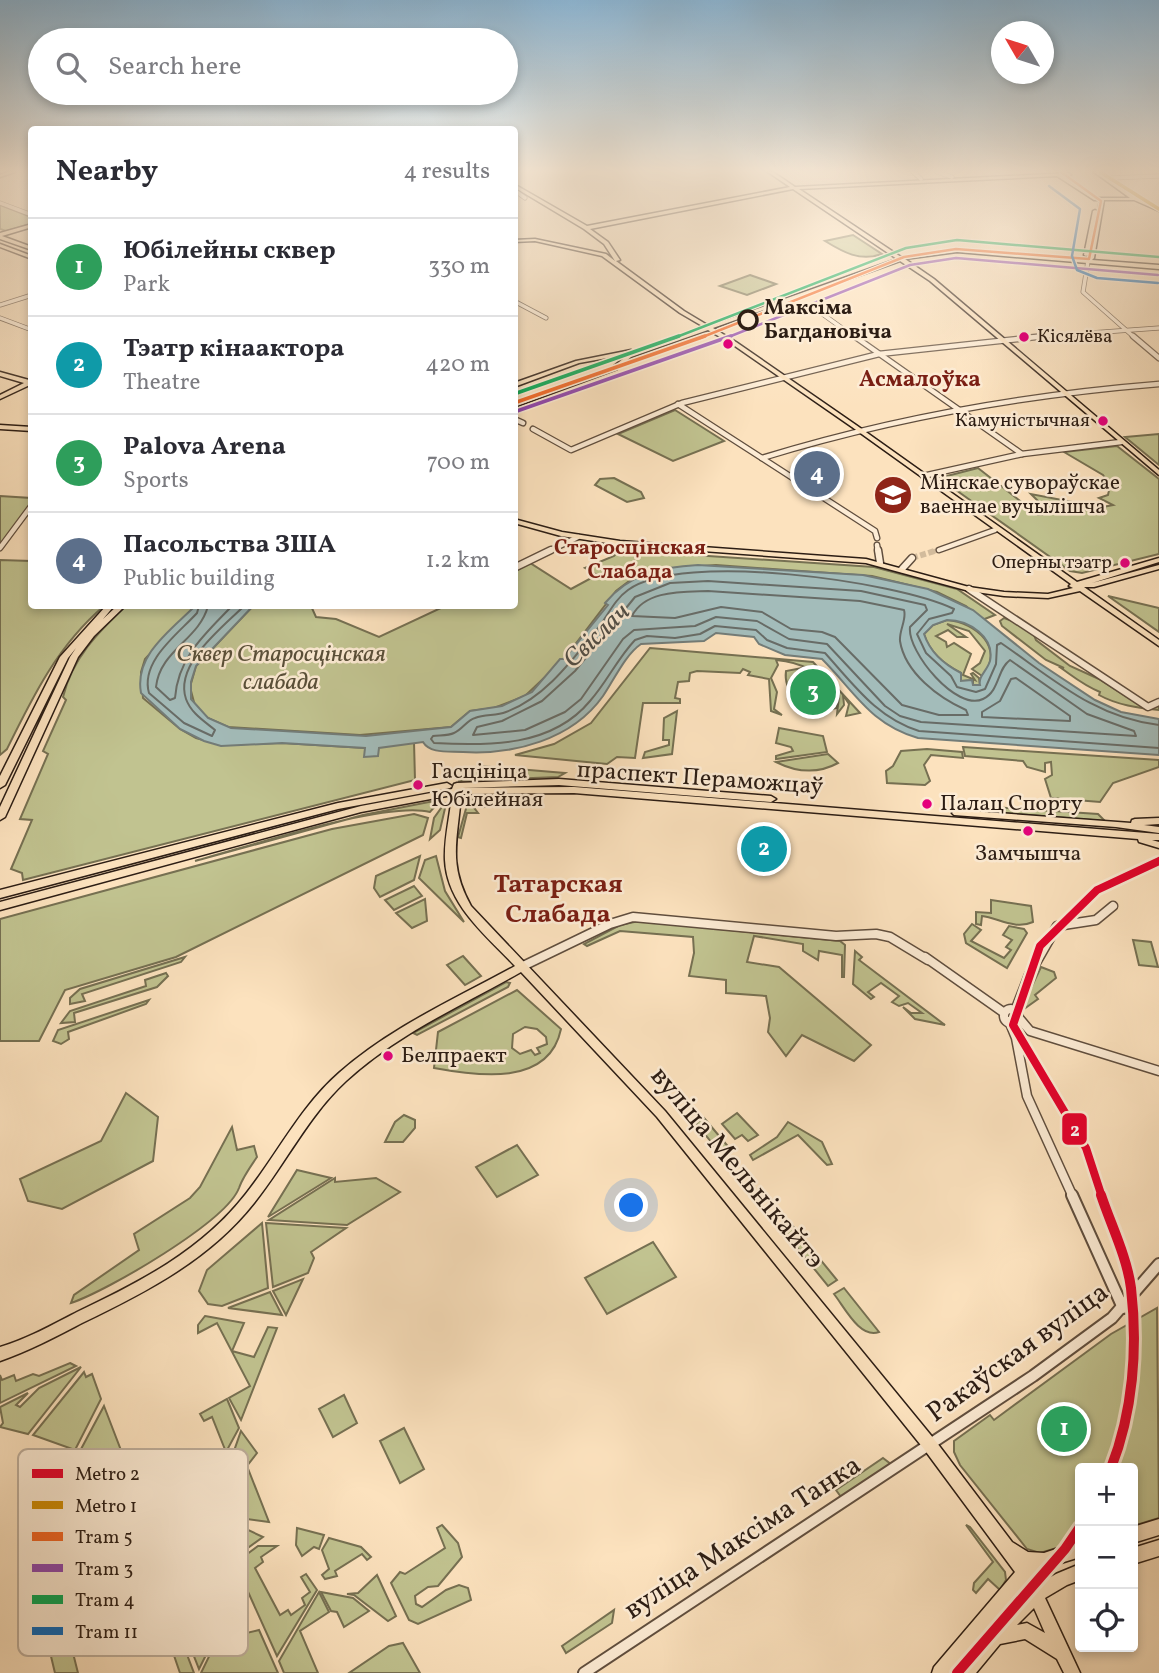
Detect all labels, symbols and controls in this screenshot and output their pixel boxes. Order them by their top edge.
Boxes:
north arrow [991,21,1054,84]
search box [28,28,518,105]
icon: search [52,48,90,86]
text: Search here [108,49,241,85]
text: Nearby [56,151,158,193]
text: 4 results [404,156,490,188]
text: Юбілейны сквер [123,233,336,269]
text: 1 [74,251,84,283]
text: 330 m [428,251,490,283]
text: Park [123,269,170,301]
place label: Максіма Багдановіча [764,294,892,347]
marker: Максіма Багдановіча [738,310,758,330]
place label: Кісялёва [1037,324,1112,350]
marker: Кісялёва [1017,330,1031,344]
text: Тэатр кінаактора [123,331,345,367]
unlabelled marker [721,337,735,351]
text: 2 [73,349,85,381]
text: 420 m [425,349,490,381]
district label: Асмалоўка [859,364,981,396]
text: Theatre [123,367,200,399]
place label: Камуністычная [955,408,1090,434]
marker: Камуністычная [1096,414,1110,428]
text: Palova Arena [123,429,286,465]
text: 3 [73,447,85,479]
text: 700 m [427,447,490,479]
pin: 4 [794,448,840,500]
text: Sports [123,465,189,497]
place label: Мінскае сувораўскае ваеннае вучылішча [920,469,1120,522]
school or university icon: Мінскае сувораўскае ваеннае вучылішча [872,474,914,516]
text: Пасольства ЗША [123,527,336,563]
district label: Старосцінская Слабада [554,534,706,587]
text: 4 [72,545,86,577]
text: 1.2 km [426,545,490,577]
place label: Оперны тэатр [992,550,1112,576]
marker: Оперны тэатр [1118,556,1132,570]
text: Public building [123,563,275,595]
water label: Свіслач [555,595,639,677]
park label: Сквер Старосцінская слабада [176,638,386,700]
pin: 3 [790,666,836,718]
street label: праспект Пераможцаў [576,753,824,805]
place label: Гасцініца Юбілейная [431,757,543,816]
marker: Гасцініца Юбілейная [411,778,425,792]
place label: Палац Спорту [940,789,1083,820]
marker: Палац Спорту [920,797,934,811]
pin: 2 [741,823,787,875]
marker: Замчышча [1021,824,1035,838]
place label: Замчышча [975,839,1081,870]
district label: Татарская Слабада [493,867,623,933]
place label: Белпраект [401,1041,507,1072]
marker: Белпраект [381,1049,395,1063]
street label: вуліца Мельнікайтэ [641,1058,833,1278]
line badge: 2 [1061,1112,1088,1146]
text: 2 [1070,1118,1080,1144]
your location [614,1188,648,1222]
street label: Ракаўская вуліца [919,1274,1117,1432]
pin: 1 [1041,1403,1087,1455]
street label: вуліца Максіма Танка [617,1447,869,1629]
legend [18,1449,248,1656]
text: Metro 2 [75,1462,140,1488]
map controls [1075,1463,1138,1652]
button: + [1075,1463,1138,1526]
text: Metro 1 [75,1494,137,1520]
text: Tram 5 [75,1525,133,1551]
button: − [1075,1526,1138,1589]
text: Tram 3 [75,1557,133,1583]
text: Tram 4 [75,1588,135,1614]
button: locate [1075,1589,1138,1652]
text: Tram 11 [75,1620,138,1646]

